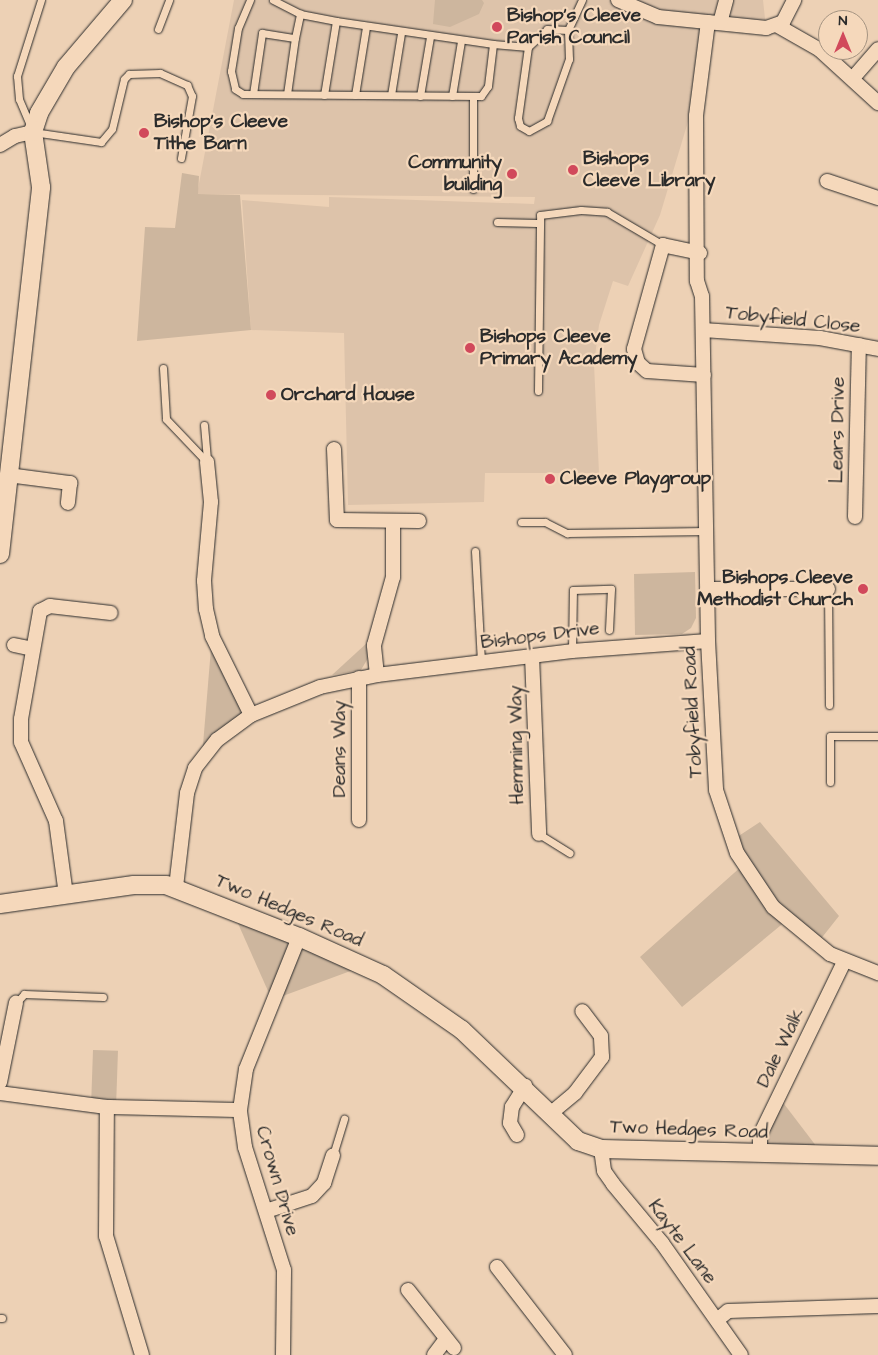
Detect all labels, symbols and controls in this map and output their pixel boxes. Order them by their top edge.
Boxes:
place label: Bishop's Cleeve Parish Council [507,5,641,49]
north arrow [818,10,868,60]
text: N [839,11,847,31]
marker: Bishop's Cleeve Parish Council [491,21,503,33]
place label: Bishop's Cleeve Tithe Barn [154,111,288,155]
marker: Bishop's Cleeve Tithe Barn [138,127,150,139]
place label: Bishops Cleeve Library [583,148,715,192]
place label: Community building [408,152,502,196]
marker: Bishops Cleeve Library [567,164,579,176]
marker: Community building [506,168,518,180]
street label: Tobyfield Close [725,302,861,338]
place label: Bishops Cleeve Primary Academy [480,326,638,370]
marker: Bishops Cleeve Primary Academy [464,342,476,354]
street label: Lears Drive [826,377,850,483]
place label: Orchard House [281,384,415,406]
marker: Orchard House [265,389,277,401]
place label: Cleeve Playgroup [560,468,711,490]
marker: Cleeve Playgroup [544,473,556,485]
place label: Bishops Cleeve Methodist Church [697,567,853,611]
marker: Bishops Cleeve Methodist Church [857,583,869,595]
street label: Bishops Drive [479,617,601,655]
street label: Tobyfield Road [678,645,708,779]
street label: Hemming Way [505,685,529,805]
street label: Deans Way [329,701,351,797]
street label: Two Hedges Road [212,870,366,952]
street label: Dale Walk [752,1005,810,1091]
street label: Two Hedges Road [610,1116,768,1144]
street label: Crown Drive [250,1124,304,1238]
street label: Kayte Lane [643,1195,721,1289]

